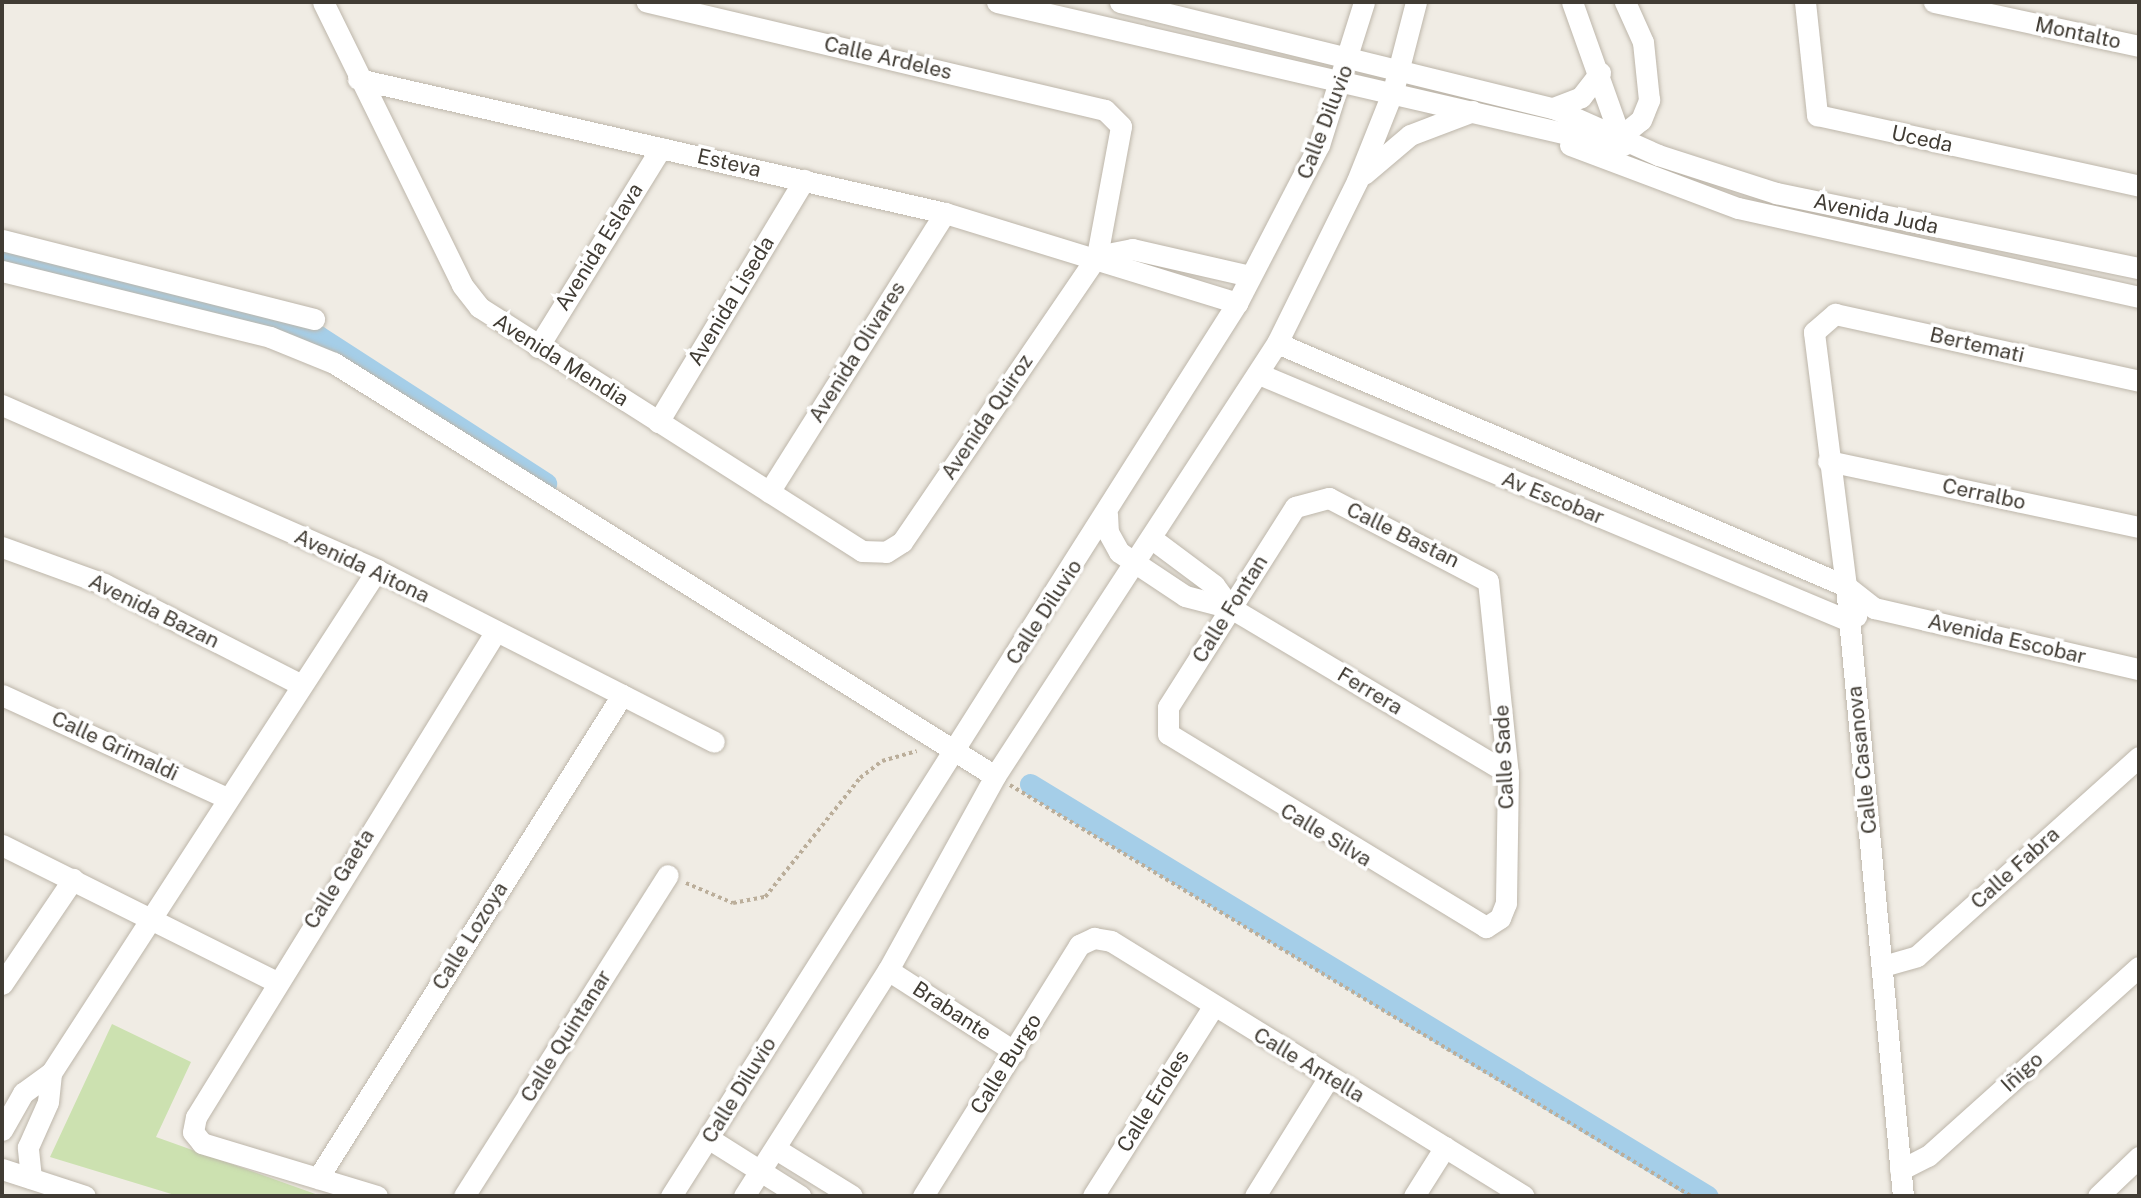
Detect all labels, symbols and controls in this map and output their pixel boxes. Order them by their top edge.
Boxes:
street label: Montalto [2033,12,2123,54]
street label: Calle Ardeles [822,31,954,85]
street label: Calle Diluvio [1292,61,1358,183]
street label: Uceda [1889,120,1955,158]
street label: Esteva [695,143,763,183]
street label: Avenida Eslava [550,179,648,315]
street label: Avenida Juda [1811,188,1941,240]
street label: Avenida Liseda [682,232,780,370]
street label: Avenida Olivares [803,277,911,427]
street label: Avenida Mendia [489,308,633,412]
street label: Bertemati [1927,322,2027,368]
street label: Avenida Quiroz [936,350,1038,484]
street label: Av Escobar [1498,466,1608,530]
street label: Cerralbo [1940,473,2028,515]
street label: Calle Bastan [1342,497,1464,573]
street label: Avenida Aitona [290,524,434,608]
street label: Calle Fontan [1187,550,1273,668]
street label: Calle Diluvio [1001,555,1087,669]
street label: Avenida Bazan [85,569,223,653]
street label: Avenida Escobar [1926,609,2088,669]
street label: Ferrera [1333,662,1407,720]
street label: Calle Casanova [1842,685,1882,835]
street label: Calle Sade [1489,704,1519,810]
street label: Calle Grimaldi [48,706,182,786]
street label: Calle Silva [1276,798,1376,872]
street label: Calle Fabra [1965,822,2065,914]
street label: Calle Gaeta [298,824,380,934]
street label: Calle Lozoya [427,877,513,995]
street label: Calle Quintanar [515,965,617,1107]
street label: Brabante [908,976,996,1046]
street label: Calle Burgo [965,1009,1047,1119]
street label: Calle Antella [1249,1022,1369,1108]
street label: Calle Diluvio [696,1032,782,1148]
street label: Calle Eroles [1112,1045,1194,1157]
street label: Iñigo [1996,1047,2048,1097]

